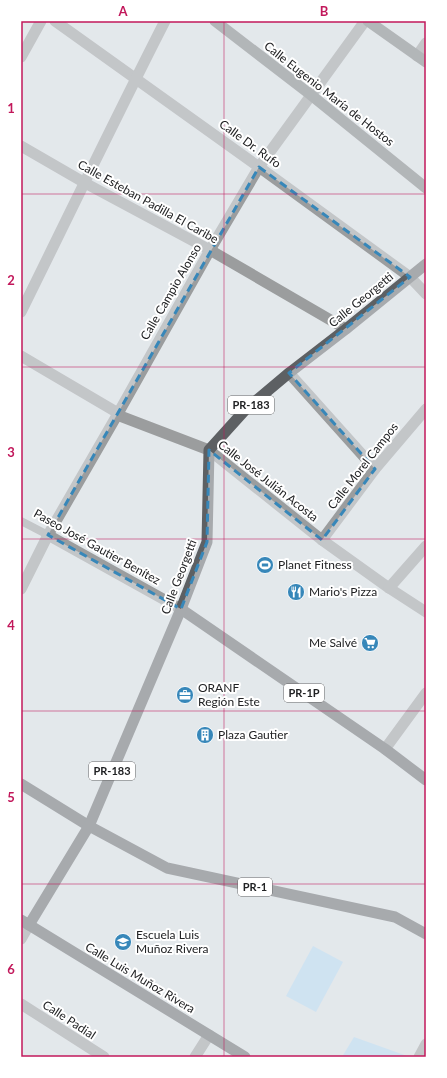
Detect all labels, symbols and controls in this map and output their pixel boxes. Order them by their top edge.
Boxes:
text: A [117,3,128,19]
text: B [320,3,329,19]
street label: Calle Eugenio María de Hostos [261,38,397,149]
text: 1 [7,100,15,116]
street label: Calle Dr. Rufo [217,116,284,171]
street label: Calle Esteban Padilla El Caribe [75,157,221,247]
street label: Calle Campio Alonso [137,241,204,342]
street label: Calle Georgetti [325,269,396,330]
text: 2 [7,272,15,288]
road number: PR-183 [228,396,274,414]
street label: Calle Morel Campos [324,419,401,512]
street label: Calle José Julián Acosta [215,437,321,524]
text: 3 [7,444,15,460]
street label: Paseo José Gautier Benítez [31,506,164,588]
street label: Calle Georgetti [157,537,200,616]
sports icon: Planet Fitness [255,555,275,575]
place label: Planet Fitness [278,557,352,572]
restaurant icon: Mario's Pizza [286,582,306,602]
place label: Mario's Pizza [309,584,377,599]
text: 4 [7,617,15,633]
supermarket icon: Me Salvé [360,633,380,653]
place label: Me Salvé [309,635,357,650]
place label: ORANF Región Este [198,680,260,709]
road number: PR-1P [284,684,324,702]
office icon: ORANF Región Este [175,685,195,705]
building icon: Plaza Gautier [195,725,215,745]
place label: Plaza Gautier [218,727,289,742]
road number: PR-183 [89,762,135,780]
text: 5 [7,789,15,805]
road number: PR-1 [238,878,272,896]
place label: Escuela Luis Muñoz Rivera [136,927,209,956]
school or university icon: Escuela Luis Muñoz Rivera [113,932,133,952]
street label: Calle Luis Muñoz Rivera [83,939,198,1016]
text: 6 [7,961,15,977]
street label: Calle Padial [40,997,99,1042]

